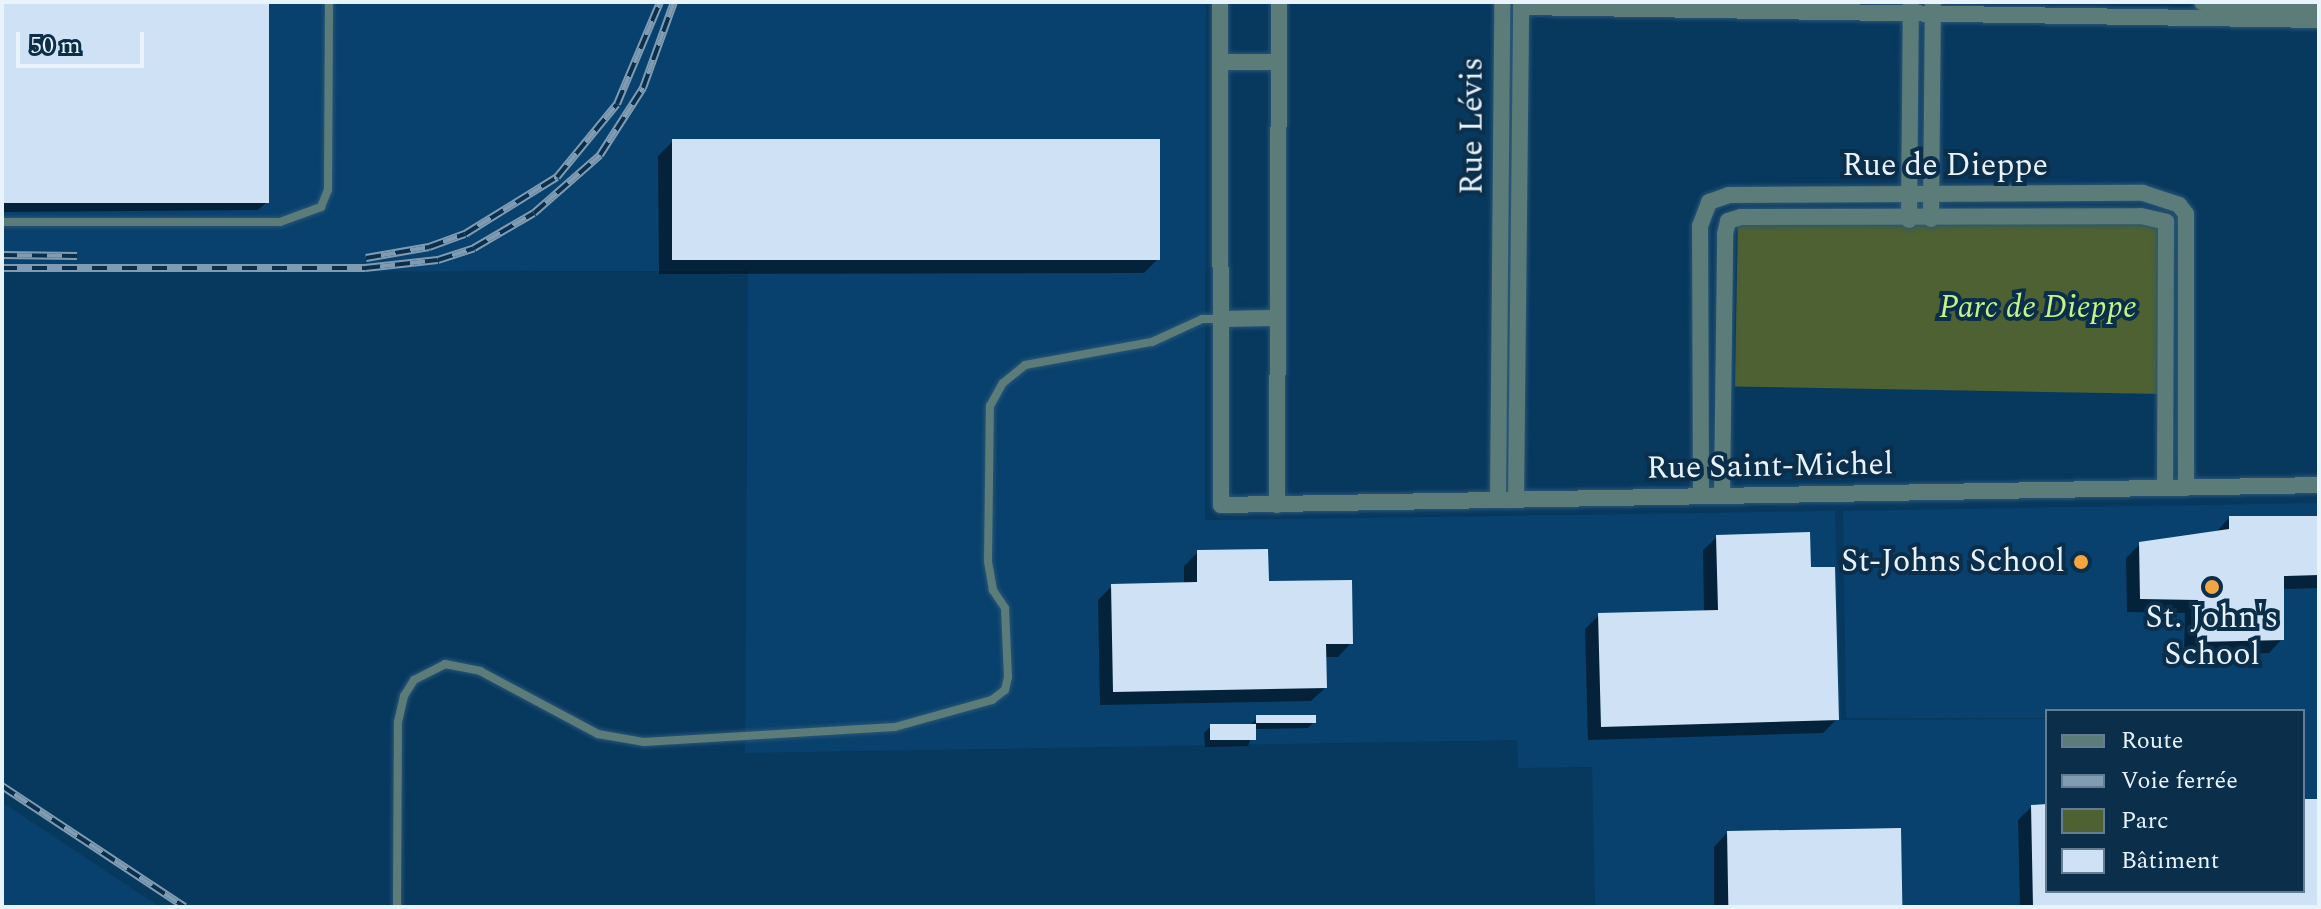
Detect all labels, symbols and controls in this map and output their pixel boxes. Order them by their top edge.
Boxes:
scale bar [20,16,148,66]
text: 50 m [30,28,81,64]
street label: Rue Lévis [1454,57,1492,195]
street label: Rue de Dieppe [1842,147,2048,185]
park label: Parc de Dieppe [1939,289,2137,327]
street label: Rue Saint-Michel [1646,446,1894,488]
place label: St-Johns School [1841,543,2065,581]
marker: St-Johns School [2072,553,2090,571]
marker: St. John's School [2203,578,2221,596]
place label: St. John's School [2146,600,2278,675]
legend [2045,709,2305,893]
text: Route [2121,723,2183,759]
text: Voie ferrée [2121,763,2238,799]
text: Parc [2121,803,2169,839]
text: Bâtiment [2121,843,2219,879]

